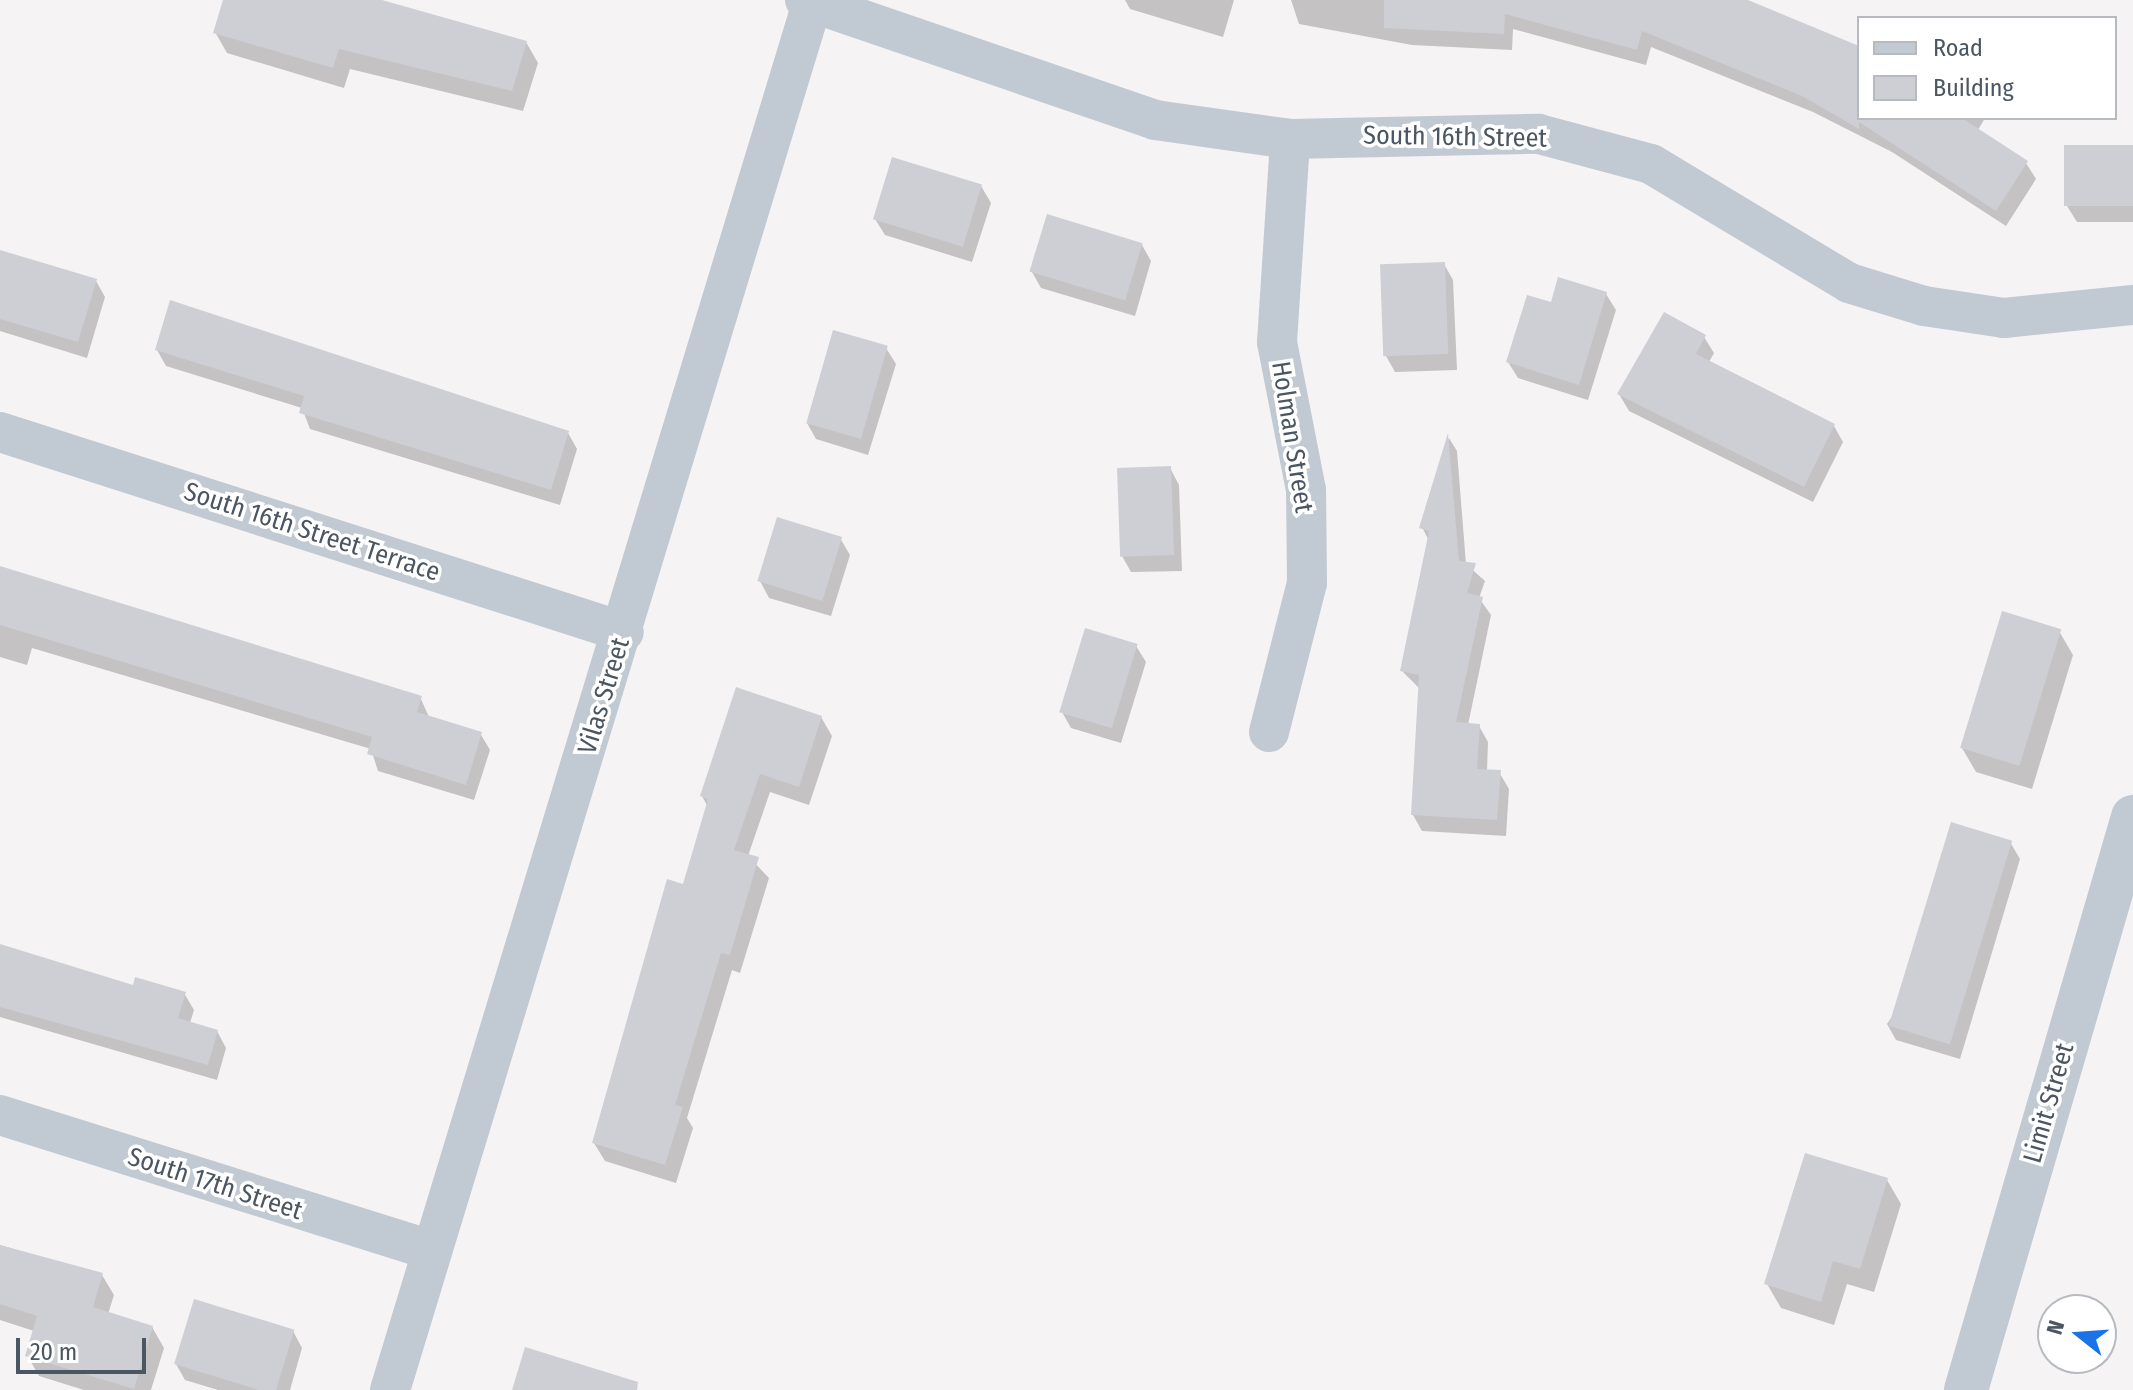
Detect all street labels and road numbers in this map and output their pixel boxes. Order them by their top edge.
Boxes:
street label: South 16th Street [1363,120,1547,154]
street label: Holman Street [1265,359,1319,515]
street label: South 16th Street Terrace [180,476,444,588]
street label: Vilas Street [572,634,636,758]
street label: Limit Street [2017,1040,2081,1166]
street label: South 17th Street [124,1141,306,1227]

